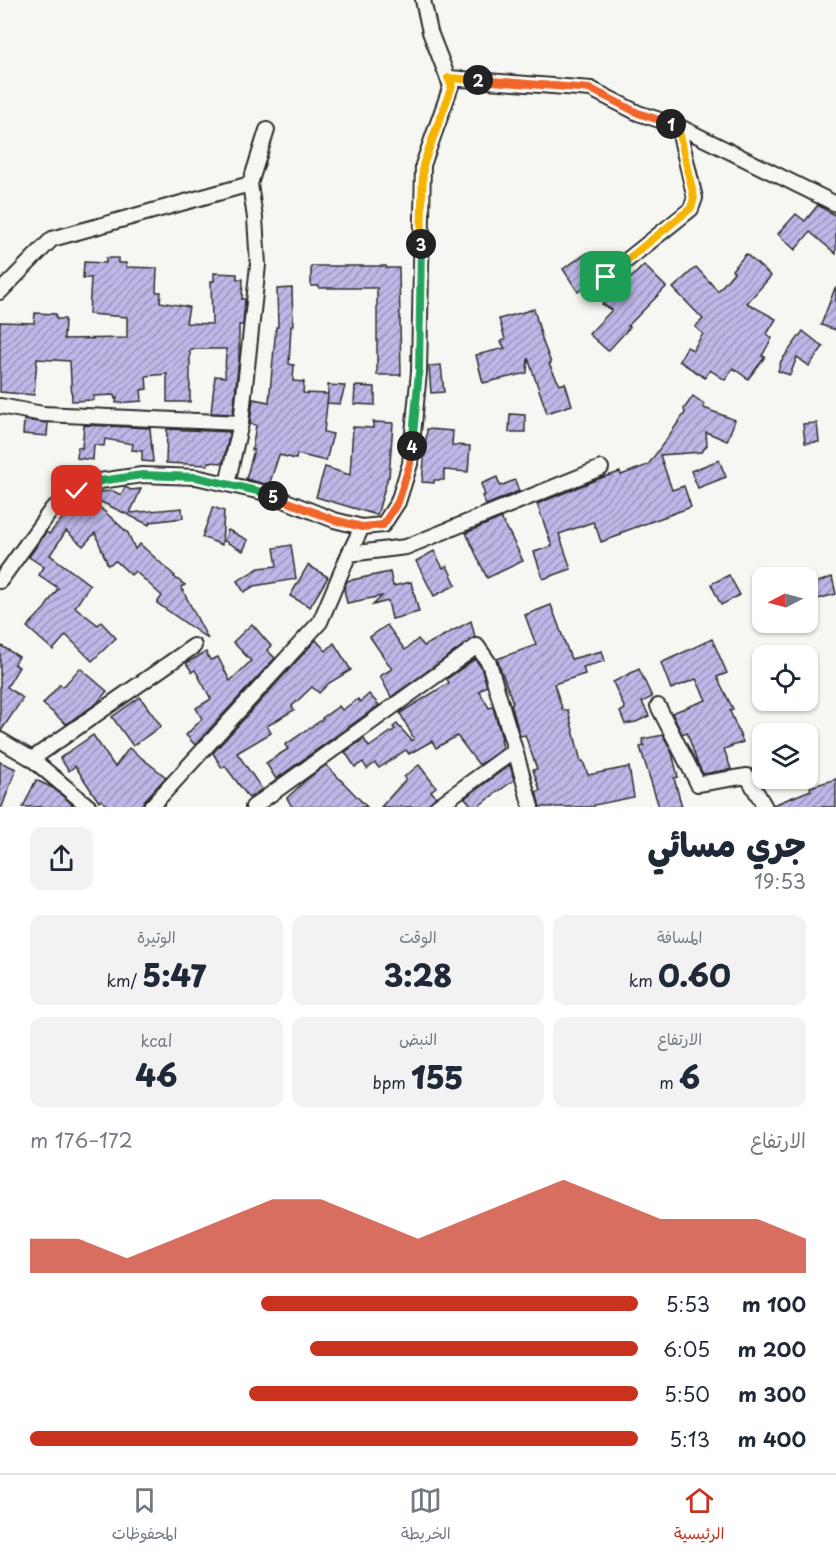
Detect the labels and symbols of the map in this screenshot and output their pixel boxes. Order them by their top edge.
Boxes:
pin: 2 [463,65,493,95]
pin: 1 [656,109,686,139]
pin: 3 [406,229,436,259]
pin [580,251,631,302]
pin: 4 [397,431,427,461]
pin [51,465,102,516]
pin: 5 [258,481,288,511]
north arrow [752,567,818,633]

